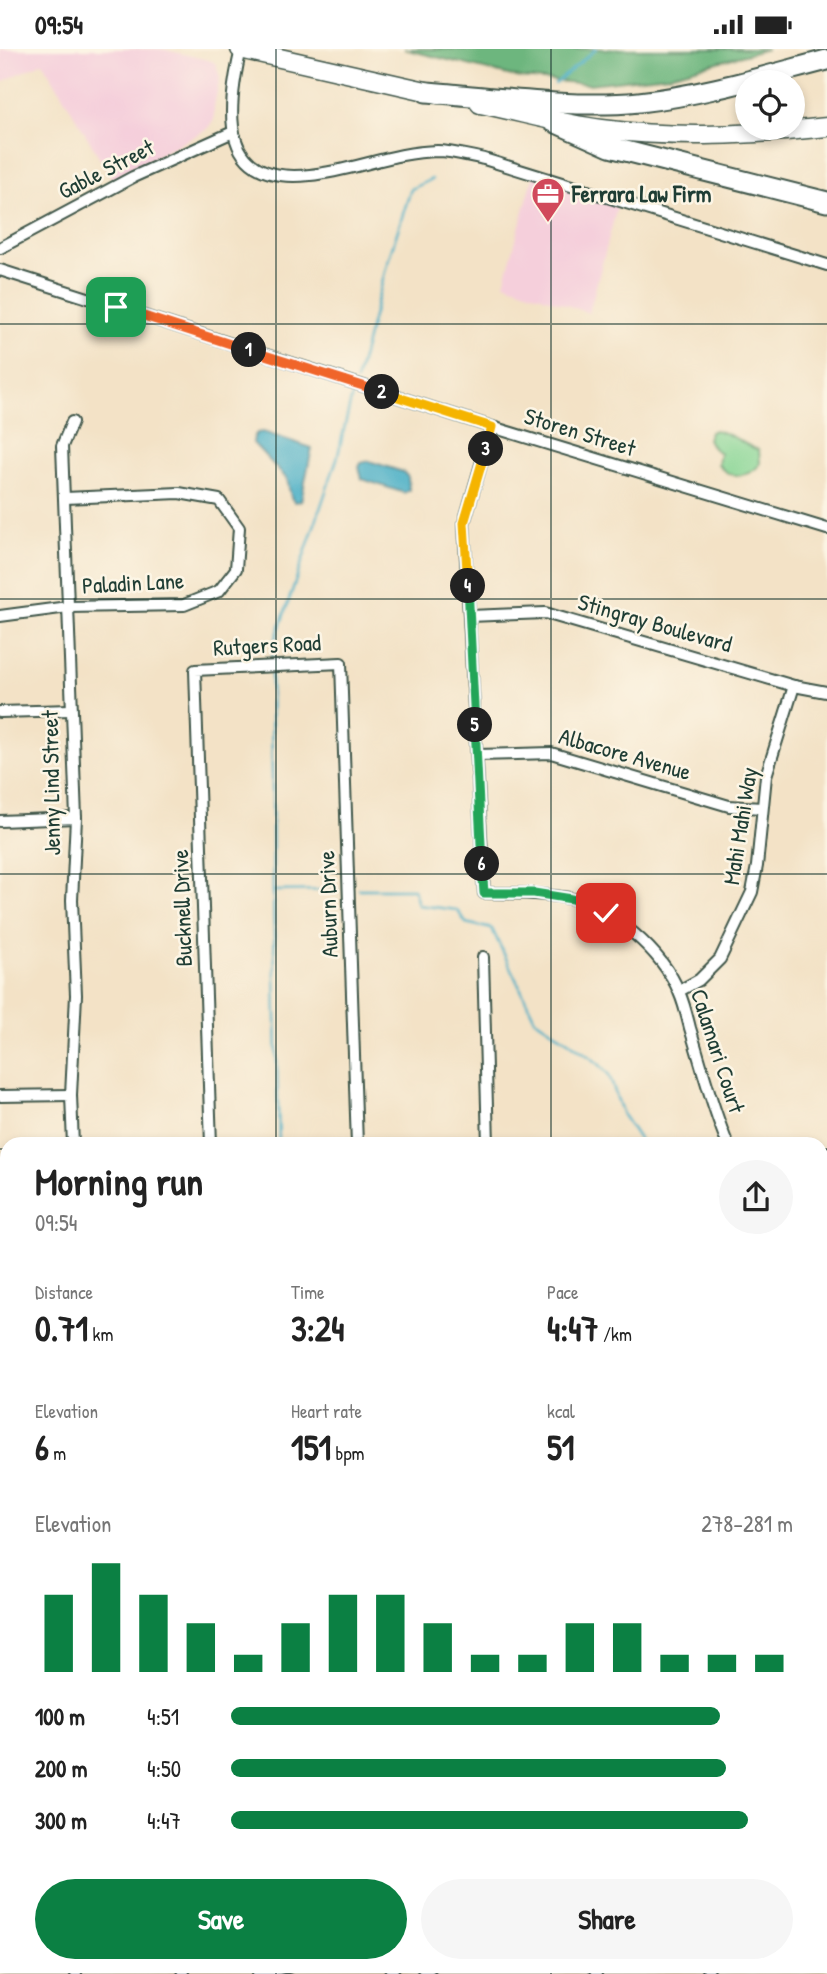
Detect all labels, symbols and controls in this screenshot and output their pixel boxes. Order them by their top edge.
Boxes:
text: 09:54 [35,7,83,42]
map controls [735,70,805,140]
button: locate [735,70,805,140]
street label: Gable Street [53,131,160,206]
office icon: Ferrara Law Firm [529,175,567,224]
place label: Ferrara Law Firm [571,178,712,209]
pin [86,277,146,337]
icon: arrive [97,288,135,326]
pin: 1 [232,333,266,367]
text: 1 [245,336,252,362]
pin: 2 [364,375,400,409]
text: 2 [377,378,386,404]
street label: Storen Street [521,400,641,463]
pin: 3 [468,431,504,467]
text: 3 [481,435,490,461]
street label: Paladin Lane [81,564,185,601]
pin: 4 [450,569,486,603]
text: 4 [464,572,471,598]
street label: Stingray Boulevard [575,586,736,659]
street label: Rutgers Road [212,626,322,663]
pin: 5 [458,707,492,743]
street label: Jenny Lind Street [34,709,67,856]
text: 5 [470,711,479,737]
street label: Albacore Avenue [556,720,695,787]
street label: Mahi Mahi Way [715,765,764,887]
pin: 6 [464,847,500,881]
street label: Bucknell Drive [164,849,199,967]
street label: Auburn Drive [310,850,345,958]
text: 6 [478,850,485,876]
pin [576,883,636,943]
icon: check [587,894,625,932]
street label: Calamari Court [684,985,753,1118]
text: Morning run [35,1155,203,1207]
button: share [719,1160,793,1234]
text: 09:54 [35,1207,77,1238]
text: Distance [35,1279,93,1305]
text: Time [291,1279,325,1305]
text: Pace [547,1279,579,1305]
text: 0.71 [35,1305,88,1352]
text: 3:24 [291,1305,344,1352]
text: 4:47 [547,1305,599,1352]
text: km [88,1321,113,1347]
text: /km [599,1321,632,1347]
text: Elevation [35,1398,98,1424]
text: Heart rate [291,1398,362,1424]
text: kcal [547,1398,575,1424]
text: 6 [35,1424,49,1471]
text: 151 [291,1424,331,1471]
text: 51 [547,1424,575,1471]
text: m [49,1440,66,1466]
text: bpm [331,1440,364,1466]
text: Elevation [35,1508,111,1539]
text: 278–281 m [701,1508,793,1539]
text: 100 m [35,1701,85,1732]
text: 4:51 [147,1701,179,1732]
text: 200 m [35,1753,87,1784]
text: 4:50 [147,1753,181,1784]
text: 300 m [35,1805,87,1836]
text: 4:47 [147,1805,181,1836]
button: Save [35,1879,407,1959]
button: Share [421,1879,793,1959]

